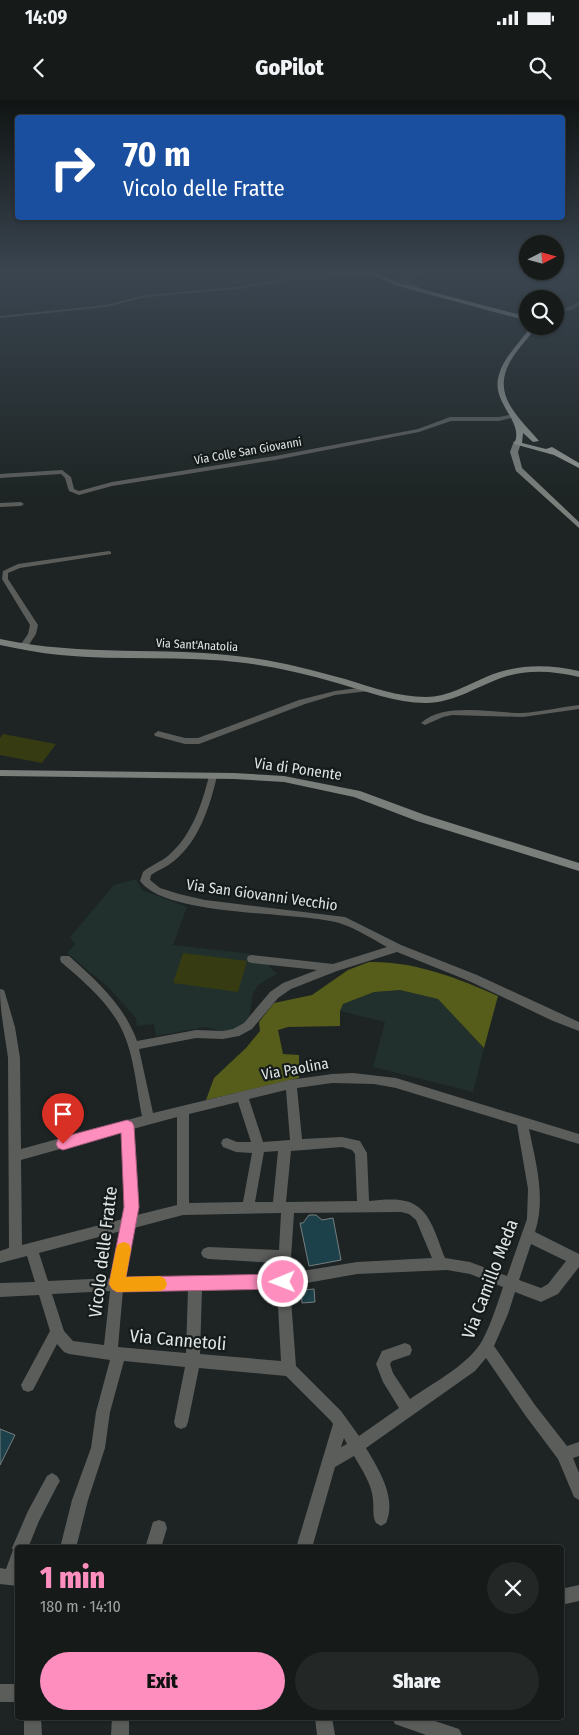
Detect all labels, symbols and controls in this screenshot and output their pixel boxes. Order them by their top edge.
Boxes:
text: 14:09 [25,6,67,29]
icon: back [25,54,53,82]
text: GoPilot [255,54,324,81]
icon: search [526,54,554,82]
text: 70 m [123,133,191,175]
icon: right [40,135,105,200]
text: Vicolo delle Fratte [123,175,285,202]
north arrow [519,235,564,280]
map controls [519,235,564,335]
button: search [519,290,564,335]
street label: Via Colle San Giovanni [193,435,303,467]
street label: Via Sant'Anatolia [155,636,239,654]
street label: Via di Ponente [253,754,343,784]
street label: Via San Giovanni Vecchio [185,875,339,915]
street label: Via Paolina [260,1054,330,1084]
pin [42,1093,84,1144]
icon: arrive [49,1100,77,1128]
street label: Vicolo delle Fratte [84,1185,122,1319]
street label: Via Camillo Meda [457,1216,523,1342]
position arrow [256,1255,308,1307]
street label: Via Cannetoli [129,1325,227,1355]
text: 1 min [40,1560,105,1596]
button: close [487,1562,539,1614]
text: 180 m · 14:10 [40,1597,121,1616]
button: Exit [40,1652,285,1710]
button: Share [295,1652,539,1710]

